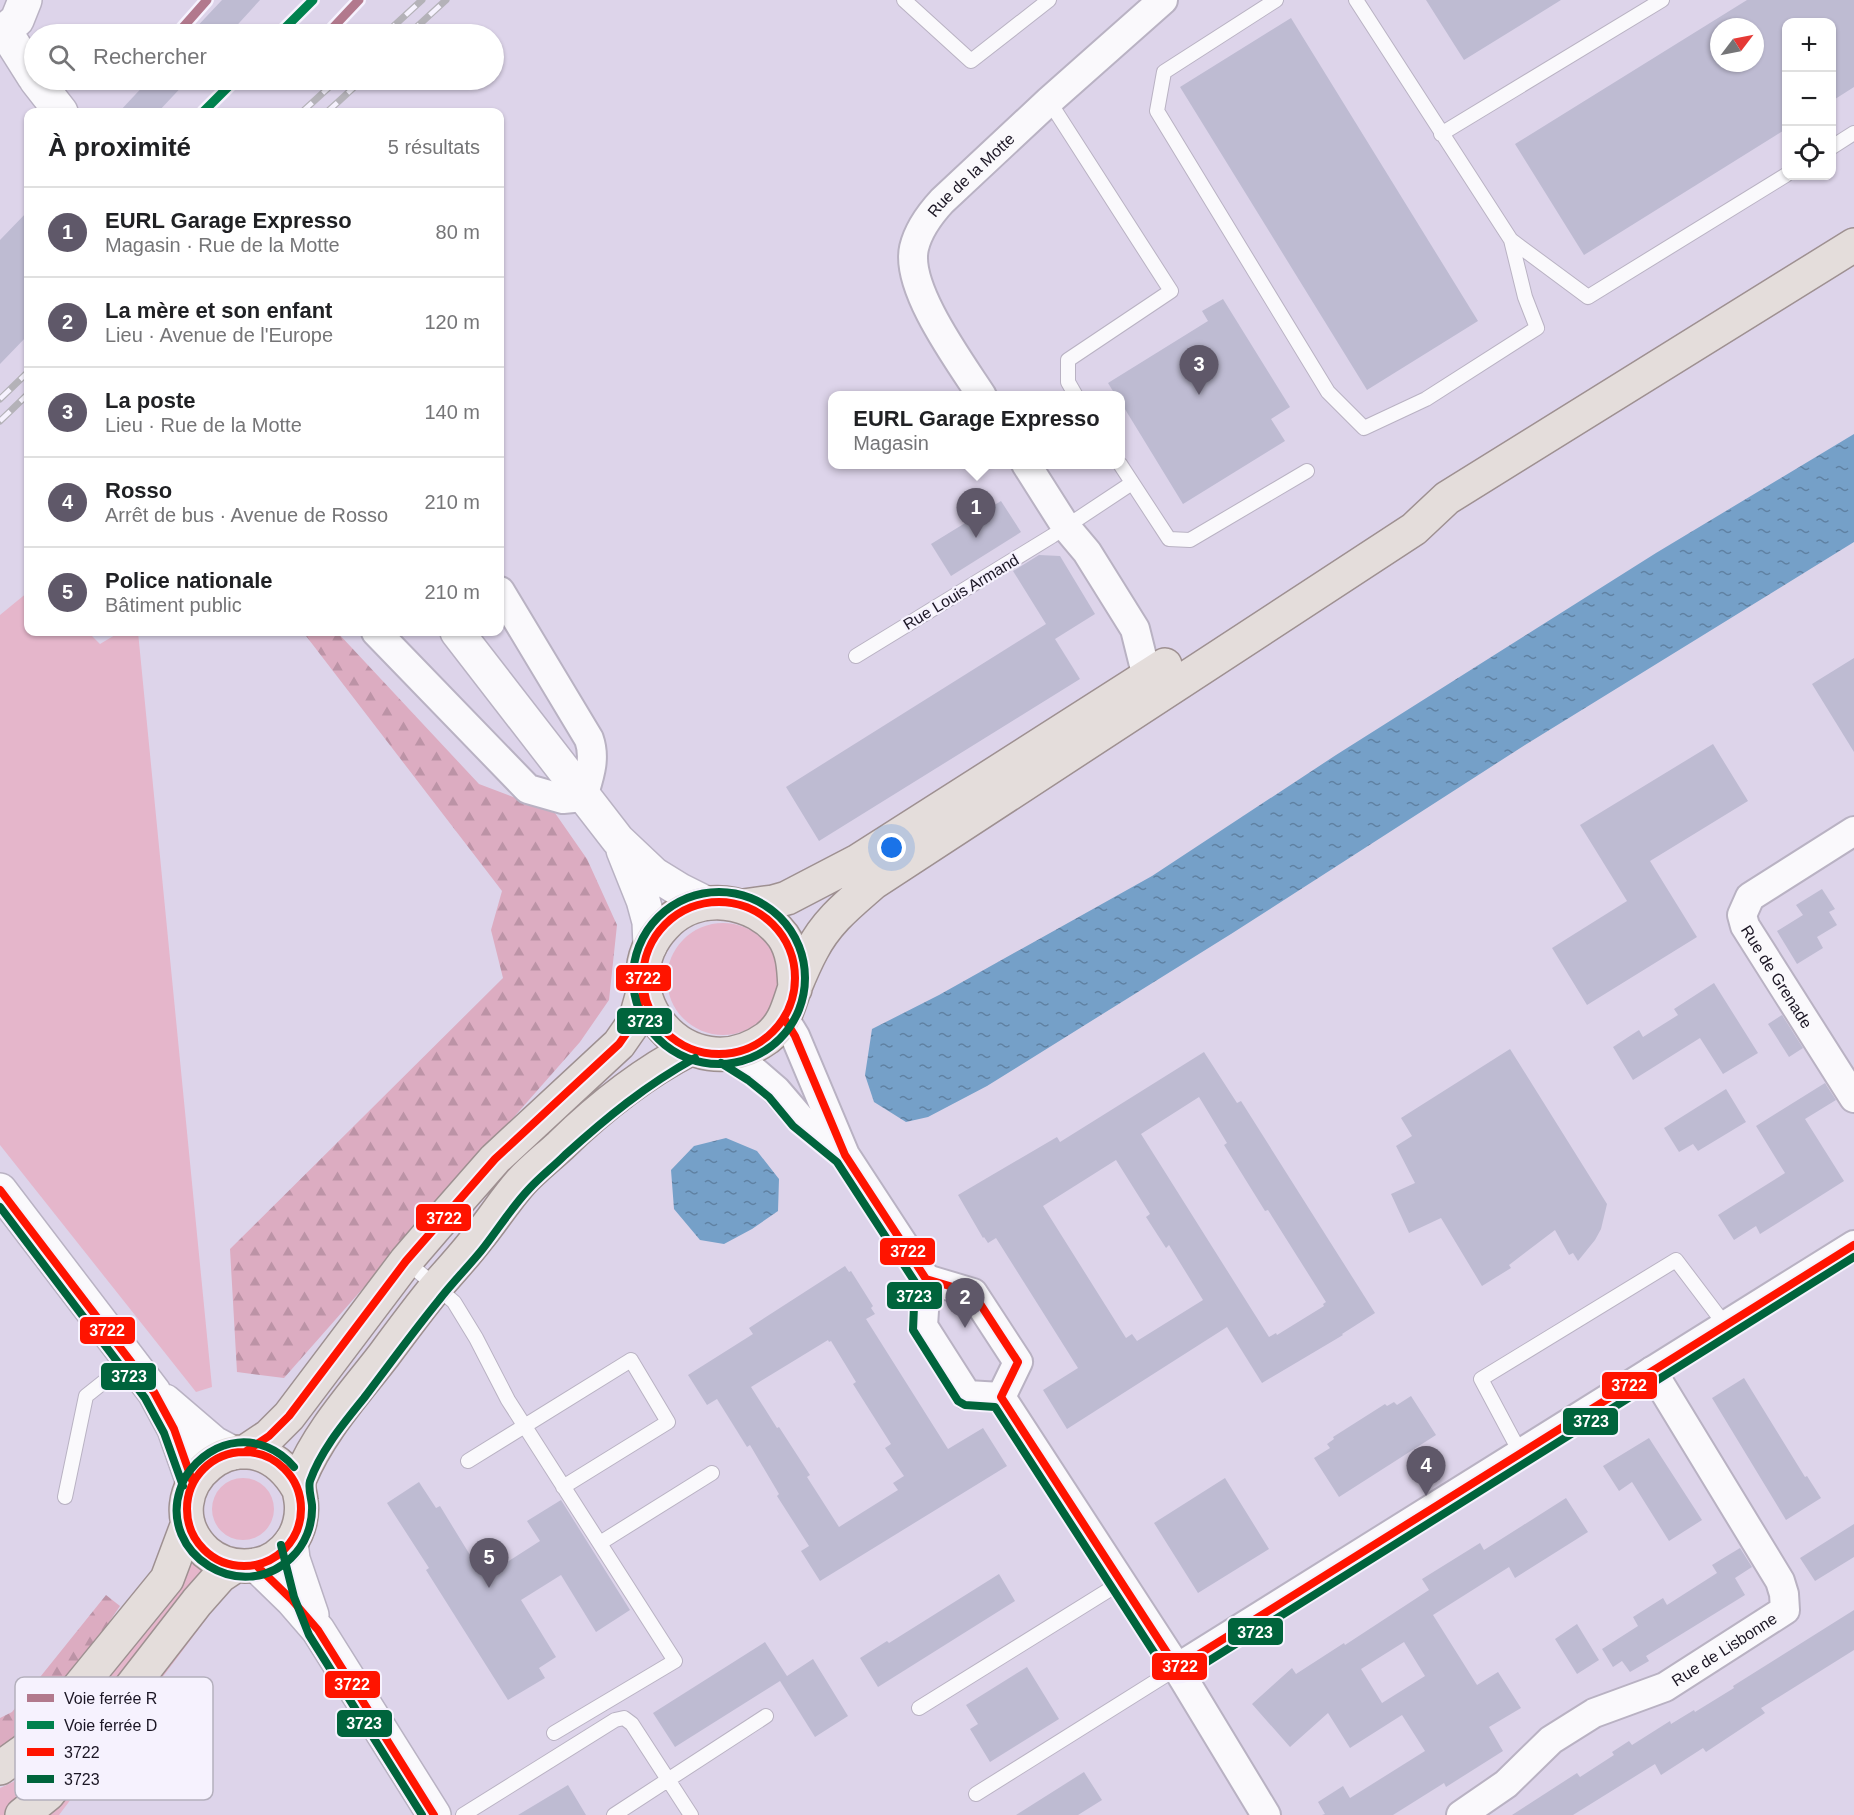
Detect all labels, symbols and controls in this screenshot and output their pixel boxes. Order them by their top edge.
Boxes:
north arrow [1710,18,1764,72]
map controls [1782,18,1836,180]
button: + [1782,18,1836,72]
search box [24,24,504,90]
icon: search [45,41,78,74]
text: Rechercher [93,44,207,69]
button: − [1782,72,1836,126]
button: locate [1782,126,1836,180]
street label: Rue de la Motte [924,130,1018,220]
text: À proximité [48,132,191,162]
text: 5 résultats [388,136,480,158]
text: EURL Garage Expresso [105,208,352,233]
text: 1 [62,221,73,243]
text: 80 m [436,221,480,243]
text: Magasin · Rue de la Motte [105,234,340,256]
text: La mère et son enfant [105,298,332,323]
text: 2 [62,311,73,333]
text: 120 m [424,311,480,333]
text: Lieu · Avenue de l'Europe [105,324,333,346]
pin: 3 [1180,346,1218,395]
text: La poste [105,388,195,413]
popup [828,391,1125,469]
text: 3 [62,401,73,423]
text: 140 m [424,401,480,423]
text: EURL Garage Expresso [853,406,1100,431]
text: Lieu · Rue de la Motte [105,414,302,436]
text: Magasin [853,432,929,454]
text: Rosso [105,478,172,503]
pin: 1 [956,488,996,538]
text: 4 [62,491,73,513]
text: 210 m [424,491,480,513]
text: Arrêt de bus · Avenue de Rosso [105,504,388,526]
street label: Rue Louis Armand [900,551,1022,633]
text: Police nationale [105,568,273,593]
text: 5 [62,581,73,603]
text: 210 m [424,581,480,603]
text: Bâtiment public [105,594,242,616]
your location [877,833,906,862]
street label: Rue de Grenade [1738,922,1816,1031]
line badge: 3722 [615,964,672,992]
text: 3722 [625,970,661,987]
line badge: 3723 [616,1007,673,1035]
text: 3723 [627,1013,663,1030]
line badge: 3722 [415,1203,472,1232]
text: 3722 [426,1210,462,1227]
line badge: 3722 [879,1237,936,1266]
text: 3722 [890,1243,926,1260]
pin: 2 [946,1278,984,1328]
line badge: 3723 [886,1281,943,1310]
text: 3723 [896,1288,932,1305]
line badge: 3722 [79,1316,136,1345]
text: 3722 [89,1322,125,1339]
line badge: 3723 [100,1362,157,1391]
text: 3723 [111,1368,147,1385]
line badge: 3722 [1601,1371,1658,1400]
text: 3722 [1611,1377,1647,1394]
line badge: 3723 [1562,1407,1619,1436]
text: 3723 [1573,1413,1609,1430]
pin: 4 [1406,1446,1446,1496]
pin: 5 [470,1538,508,1588]
street label: Rue de Lisbonne [1668,1609,1780,1689]
line badge: 3723 [1227,1617,1284,1646]
text: 3723 [1237,1624,1273,1641]
line badge: 3722 [1151,1652,1208,1681]
text: 3722 [1162,1658,1198,1675]
line badge: 3722 [324,1670,381,1699]
text: 3722 [334,1676,370,1693]
legend [15,1677,213,1800]
text: Voie ferrée R [64,1690,157,1707]
line badge: 3723 [336,1709,393,1738]
text: 3723 [346,1715,382,1732]
text: Voie ferrée D [64,1717,157,1734]
text: 3722 [64,1744,100,1761]
text: 3723 [64,1771,100,1788]

